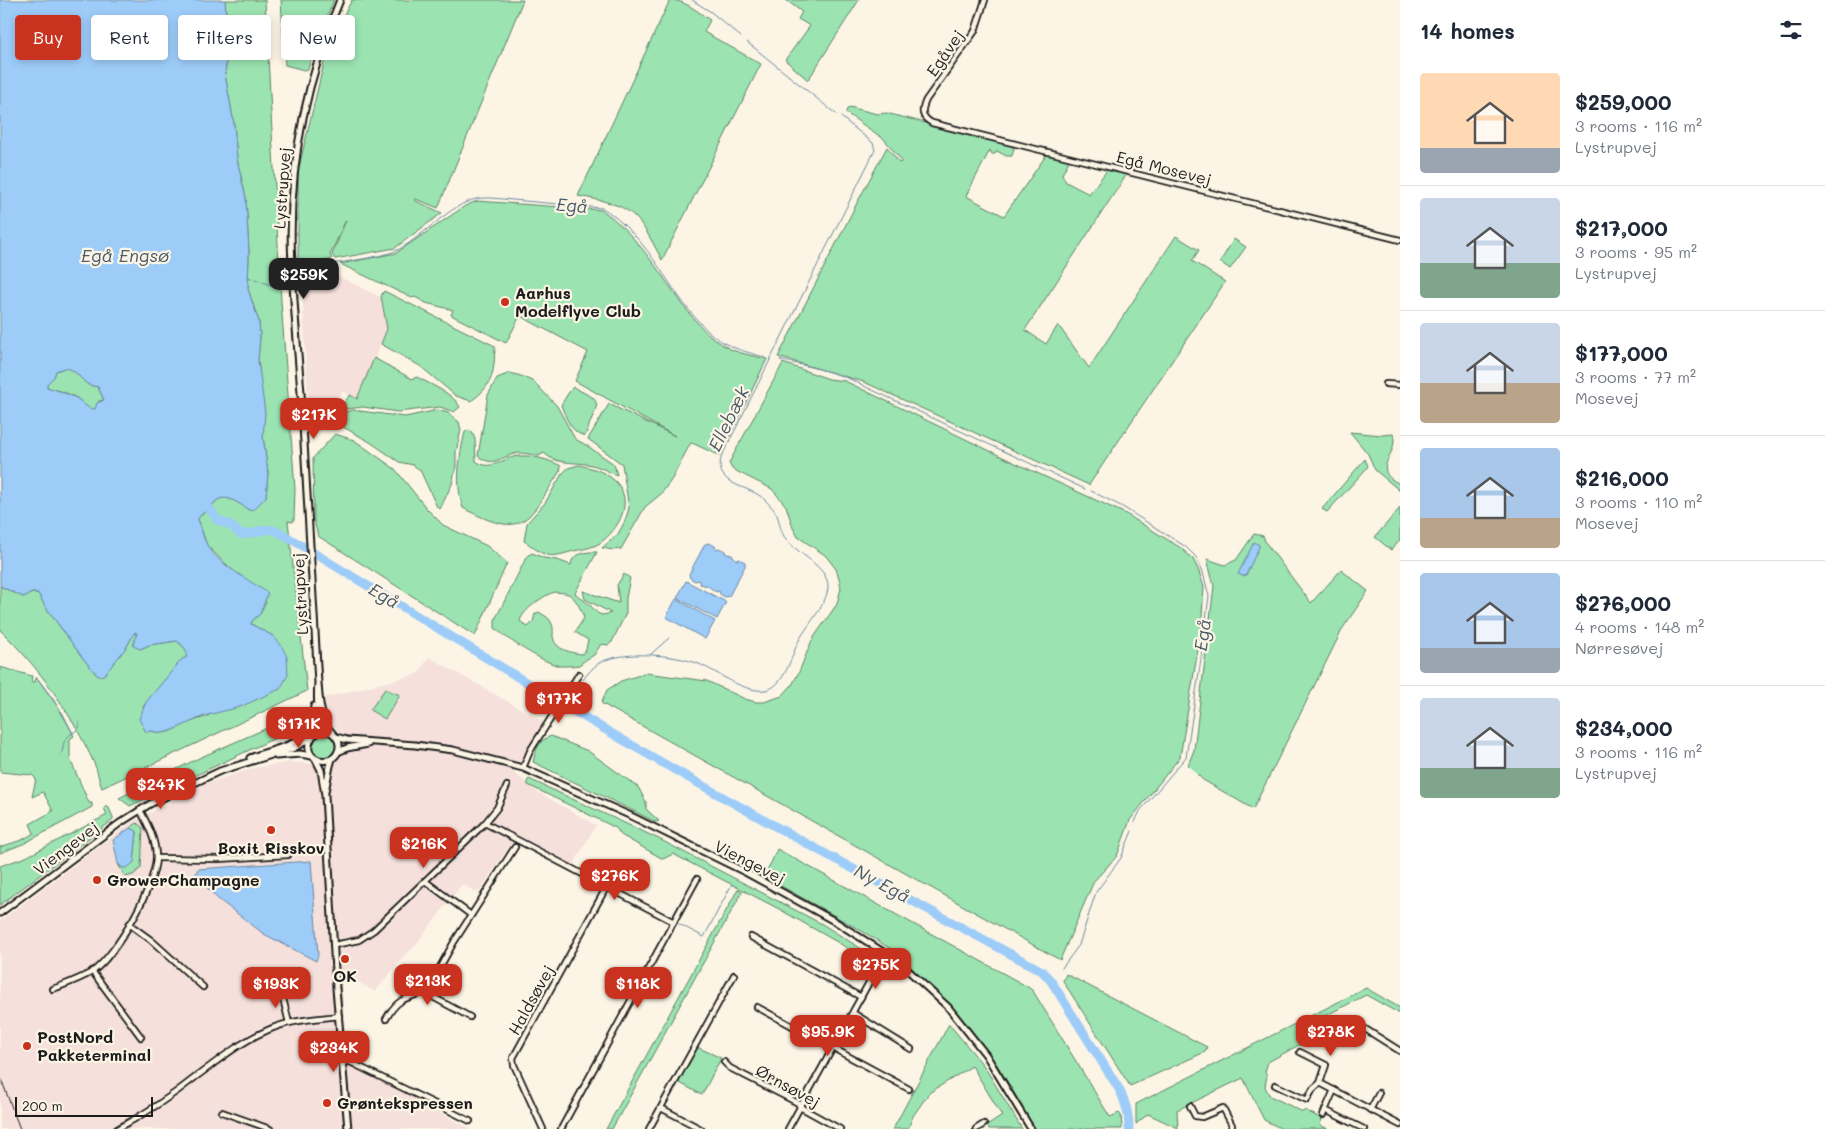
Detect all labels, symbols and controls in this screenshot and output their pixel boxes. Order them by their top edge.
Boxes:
chip: Buy [15,15,81,60]
chip: Rent [91,15,168,60]
chip: Filters [178,15,271,60]
chip: New [281,15,355,60]
icon: filters [1777,16,1805,44]
text: 14 homes [1420,17,1515,44]
street label: Egåvej [921,25,968,80]
text: $259,000 [1575,88,1672,115]
icon: home [1460,93,1520,153]
text: 3 rooms · 116 m² [1575,115,1702,136]
text: Lystrupvej [1575,136,1657,157]
street label: Lystrupvej [268,146,295,230]
street label: Egå Mosevej [1114,146,1214,189]
water label: Egå [555,192,589,218]
text: $217,000 [1575,214,1668,241]
icon: home [1460,218,1520,278]
text: 3 rooms · 95 m² [1575,241,1697,262]
water label: Egå Engsø [81,243,169,267]
pin: $259K [269,258,339,300]
text: Lystrupvej [1575,262,1657,283]
text: $259K [280,263,328,284]
place label: Aarhus Modelflyve Club [515,282,641,321]
marker: Aarhus Modelflyve Club [499,296,511,308]
text: $177,000 [1575,339,1668,366]
icon: home [1460,343,1520,403]
text: 3 rooms · 77 m² [1575,366,1696,387]
water label: Ellebæk [702,382,754,455]
text: Mosevej [1575,387,1639,408]
pin: $217K [279,398,349,440]
text: $217K [291,403,337,424]
text: $216,000 [1575,464,1669,491]
icon: home [1460,468,1520,528]
text: 3 rooms · 110 m² [1575,491,1702,512]
text: Mosevej [1575,512,1639,533]
street label: Lystrupvej [287,553,312,636]
water label: Egå [365,577,404,614]
text: $276,000 [1575,589,1671,616]
icon: home [1460,593,1520,653]
text: 4 rooms · 148 m² [1575,616,1704,637]
water label: Egå [1188,617,1216,652]
text: Nørresøvej [1575,637,1664,658]
pin: $177K [524,682,594,724]
text: $177K [536,687,582,708]
pin: $171K [264,706,334,749]
text: $171K [277,712,321,733]
text: $234,000 [1575,714,1673,741]
icon: home [1460,718,1520,778]
text: 3 rooms · 116 m² [1575,741,1702,762]
text: Lystrupvej [1575,762,1657,783]
pin: $247K [126,768,196,810]
text: $247K [137,773,185,794]
street label: Viengevej [29,816,103,879]
marker: Boxit Risskov [265,824,277,836]
pin: $216K [389,826,459,869]
text: $216K [401,832,447,853]
street label: Viengevej [711,835,789,888]
place label: Boxit Risskov [218,837,325,858]
pin: $276K [580,858,650,901]
water label: Ny Egå [850,858,915,908]
text: $276K [591,864,639,885]
place label: GrowerChampagne [107,869,259,890]
marker: GrowerChampagne [91,874,103,886]
pin: $275K [841,948,911,990]
marker: OK [339,953,351,965]
text: $275K [852,953,900,974]
street label: Haldsøvej [503,961,558,1038]
pin: $213K [393,964,463,1006]
place label: OK [333,965,357,986]
pin: $193K [241,966,311,1009]
pin: $118K [603,966,673,1009]
text: $213K [405,969,451,990]
text: $193K [253,972,299,993]
text: $118K [616,972,660,993]
pin: $95.9K [787,1014,869,1057]
pin: $278K [1296,1014,1366,1057]
text: $95.9K [801,1020,855,1041]
text: $278K [1307,1020,1355,1041]
place label: PostNord Pakketerminal [37,1026,151,1065]
pin: $234K [299,1030,369,1073]
text: $234K [309,1036,359,1057]
marker: PostNord Pakketerminal [21,1040,33,1052]
street label: Ørnsøvej [752,1059,824,1112]
place label: Grøntekspressen [337,1092,473,1113]
scale bar [15,1094,152,1117]
text: 200 m [22,1096,63,1115]
marker: Grøntekspressen [321,1097,333,1109]

